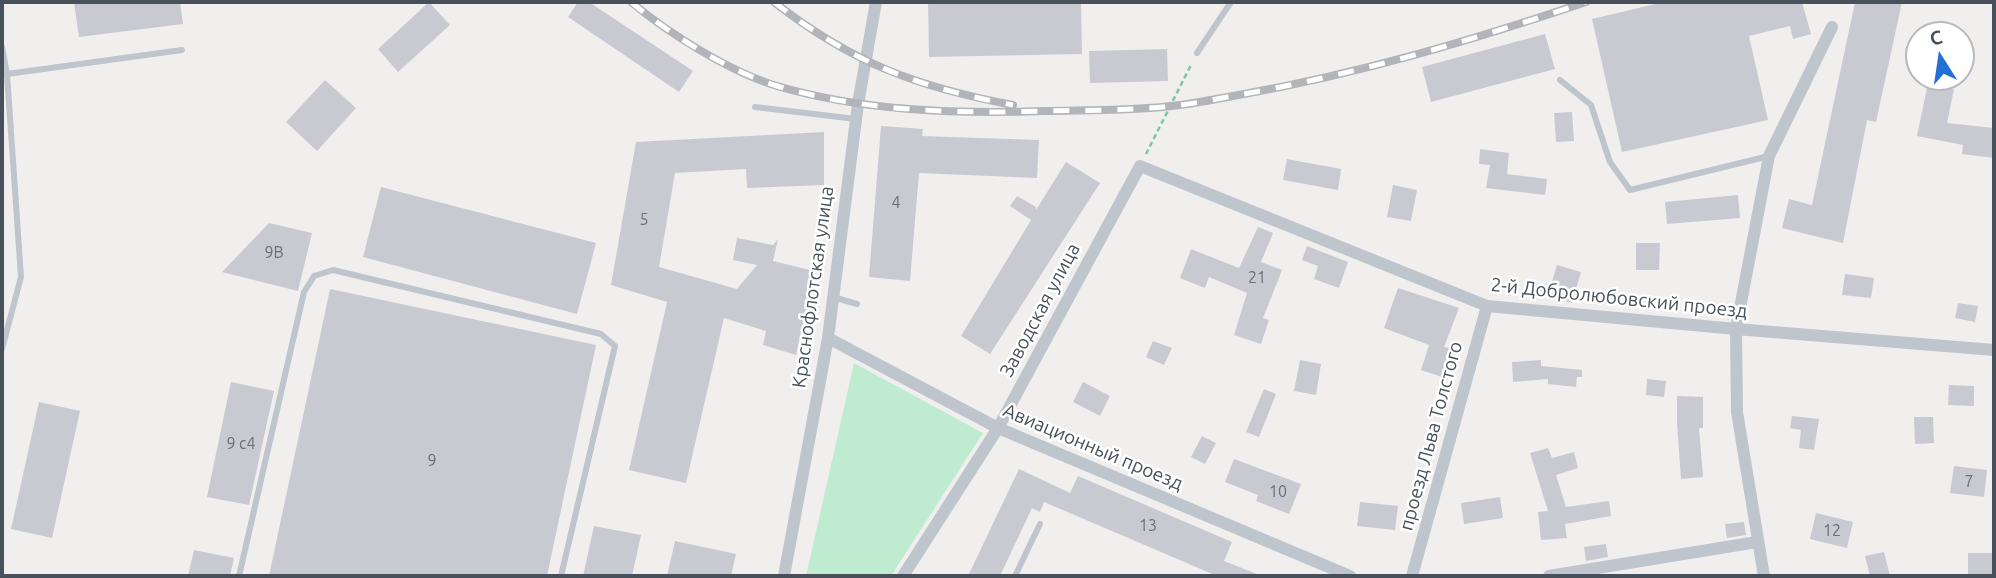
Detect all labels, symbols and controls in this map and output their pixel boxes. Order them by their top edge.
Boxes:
north arrow [1905,21,1975,91]
text: С [1928,25,1944,49]
street label: Краснофлотская улица [788,185,838,389]
house number: 4 [891,193,901,213]
house number: 5 [639,210,649,230]
street label: Заводская улица [995,239,1085,381]
house number: 9В [264,243,284,263]
house number: 21 [1248,268,1266,288]
street label: 2-й Добролюбовский проезд [1490,273,1748,323]
street label: проезд Льва Толстого [1395,339,1467,533]
street label: Авиационный проезд [1000,399,1186,495]
house number: 9 с4 [226,434,256,454]
house number: 9 [427,451,437,471]
house number: 7 [1964,472,1974,492]
house number: 10 [1269,482,1287,502]
house number: 13 [1139,516,1157,536]
house number: 12 [1823,521,1841,541]

